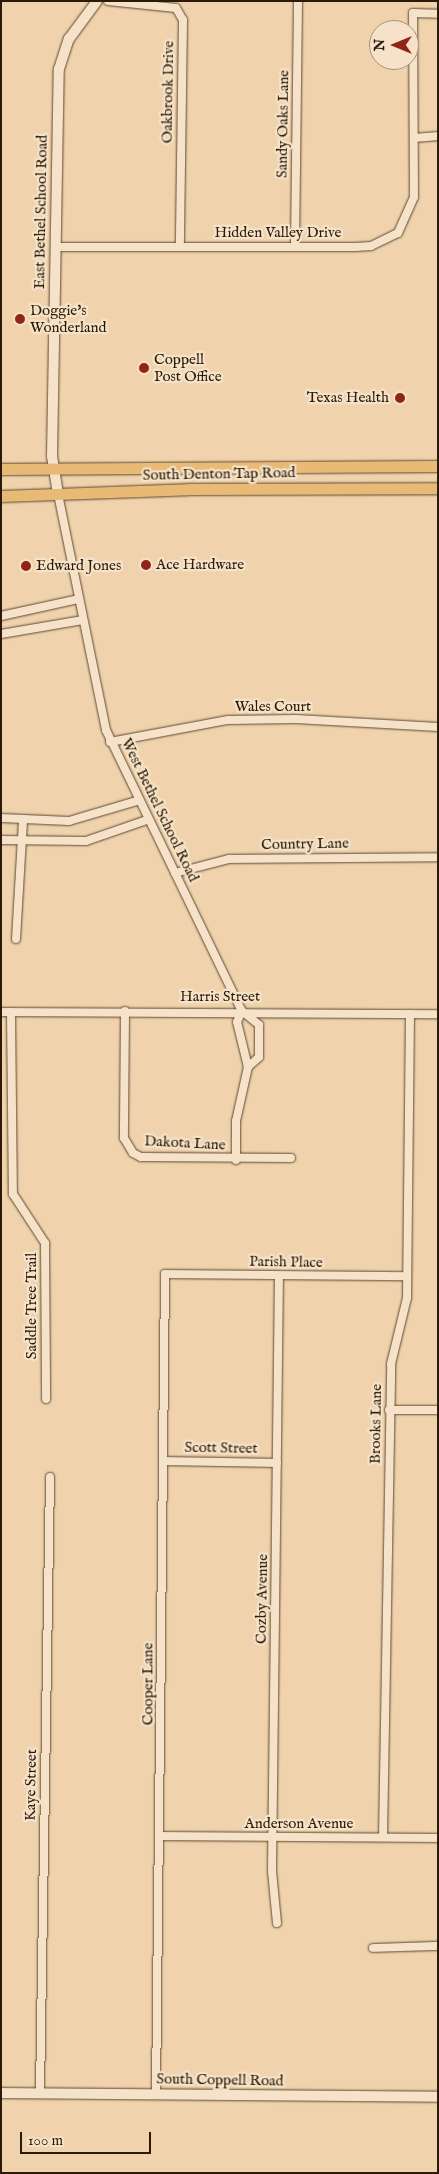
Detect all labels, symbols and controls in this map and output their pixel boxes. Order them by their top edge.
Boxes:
north arrow [369,20,419,70]
text: N [371,39,389,51]
street label: Oakbrook Drive [158,40,178,144]
street label: Sandy Oaks Lane [273,70,293,178]
street label: East Bethel School Road [31,135,51,289]
street label: Hidden Valley Drive [215,224,341,242]
place label: Doggie's Wonderland [30,301,107,336]
marker: Doggie's Wonderland [14,313,26,325]
place label: Coppell Post Office [154,350,222,385]
marker: Coppell Post Office [138,362,150,374]
place label: Texas Health [307,389,389,407]
marker: Texas Health [393,391,407,405]
street label: South Denton Tap Road [142,464,296,484]
place label: Ace Hardware [156,556,244,574]
place label: Edward Jones [36,557,121,575]
marker: Ace Hardware [140,559,152,571]
marker: Edward Jones [20,560,32,572]
street label: Wales Court [235,698,311,716]
street label: West Bethel School Road [117,735,203,885]
street label: Country Lane [261,834,349,854]
street label: Harris Street [180,988,260,1006]
street label: Dakota Lane [144,1132,226,1154]
street label: Parish Place [249,1252,323,1272]
street label: Saddle Tree Trail [23,1253,41,1359]
street label: Brooks Lane [366,1384,386,1464]
street label: Scott Street [184,1438,258,1458]
street label: Cozby Avenue [252,1554,272,1644]
street label: Cooper Lane [139,1643,157,1725]
street label: Kaye Street [21,1749,41,1821]
street label: Anderson Avenue [245,1815,353,1833]
street label: South Coppell Road [156,2070,284,2090]
scale bar [22,2122,154,2154]
text: 100 m [28,2131,63,2150]

